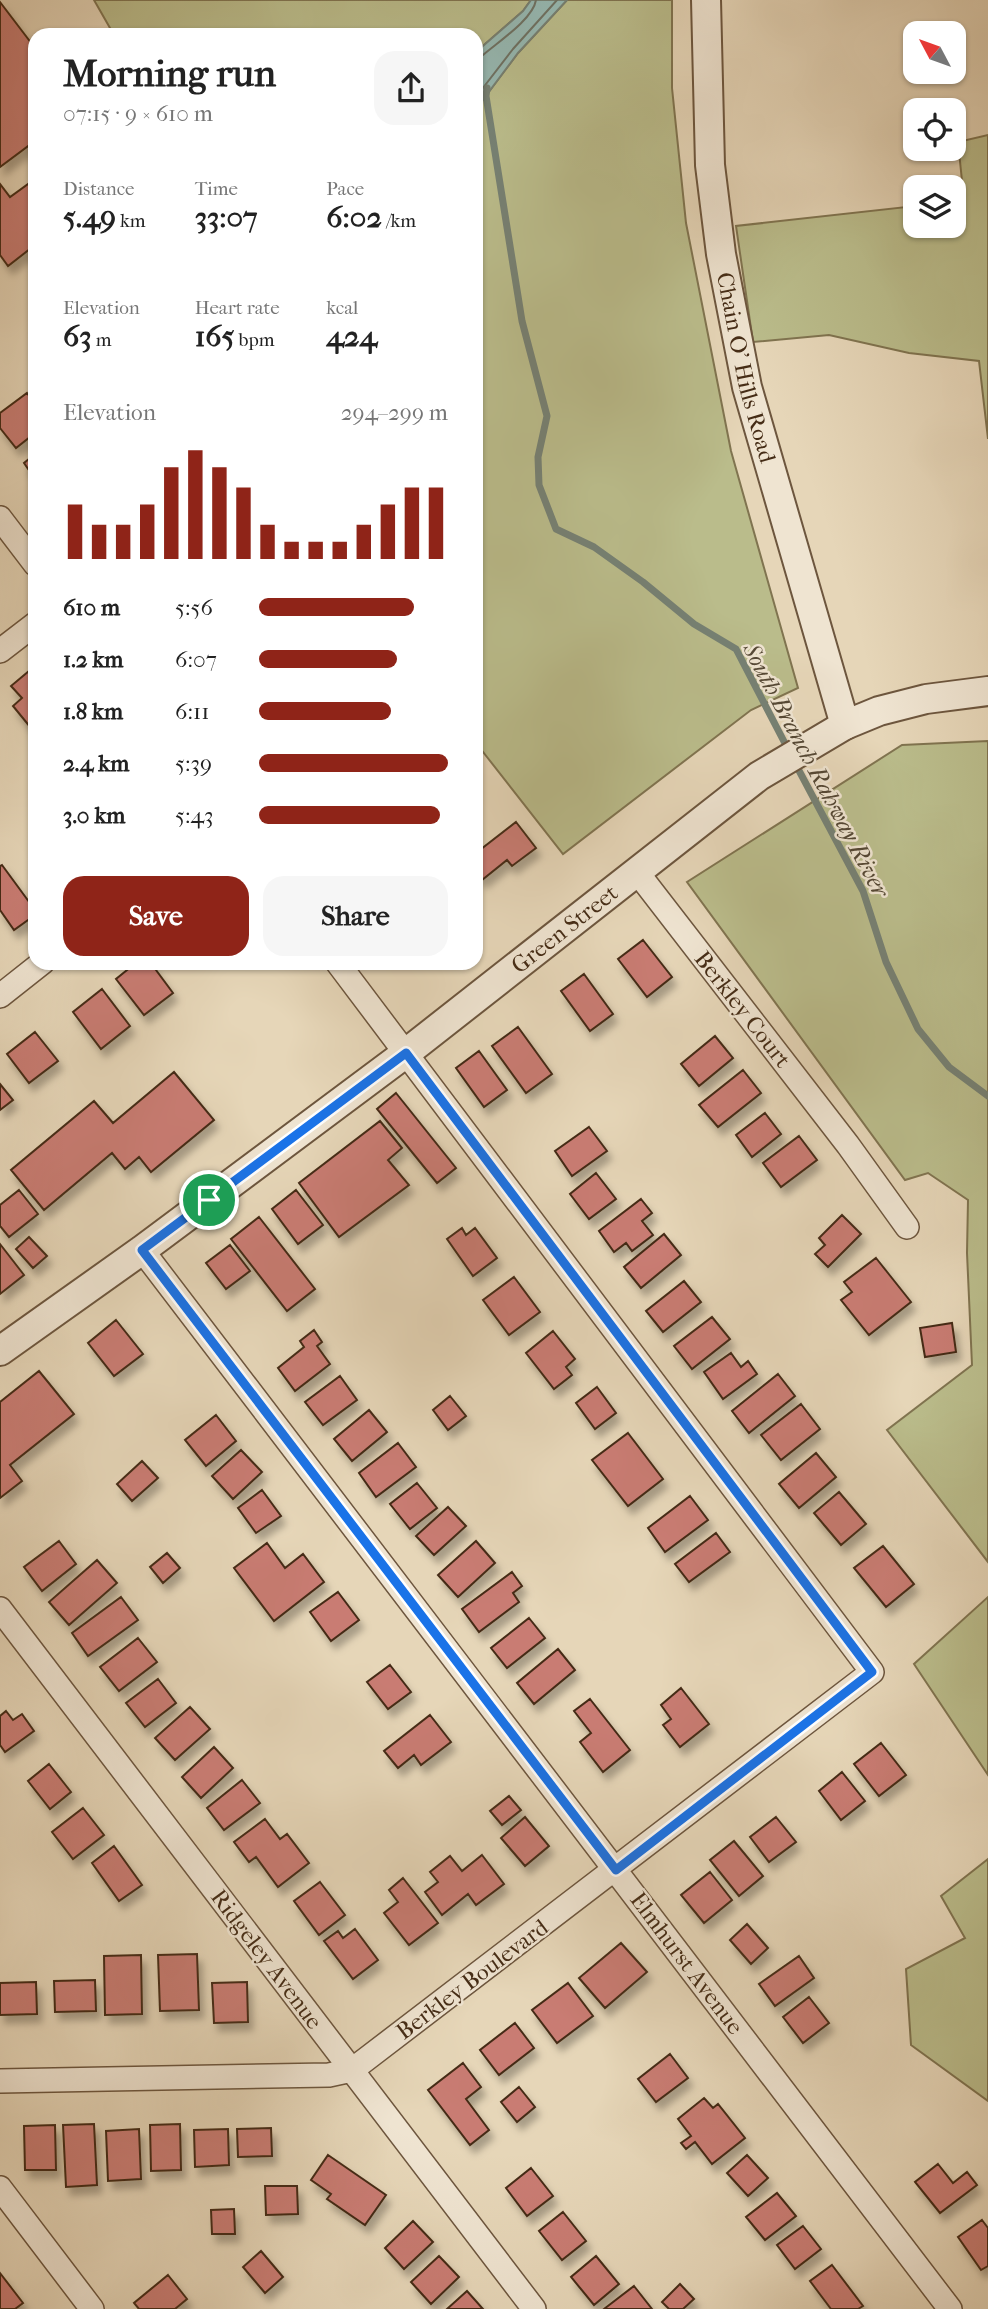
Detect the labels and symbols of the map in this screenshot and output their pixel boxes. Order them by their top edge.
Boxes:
north arrow [903,21,966,84]
street label: Chain O' Hills Road [711,270,781,466]
water label: South Branch Rahway River [737,637,896,904]
street label: Green Street [506,879,623,979]
street label: Berkley Court [689,946,796,1073]
pin [179,1170,239,1230]
street label: Ridgeley Avenue [205,1884,328,2035]
street label: Elmhurst Avenue [624,1887,749,2040]
street label: Berkley Boulevard [391,1913,554,2045]

